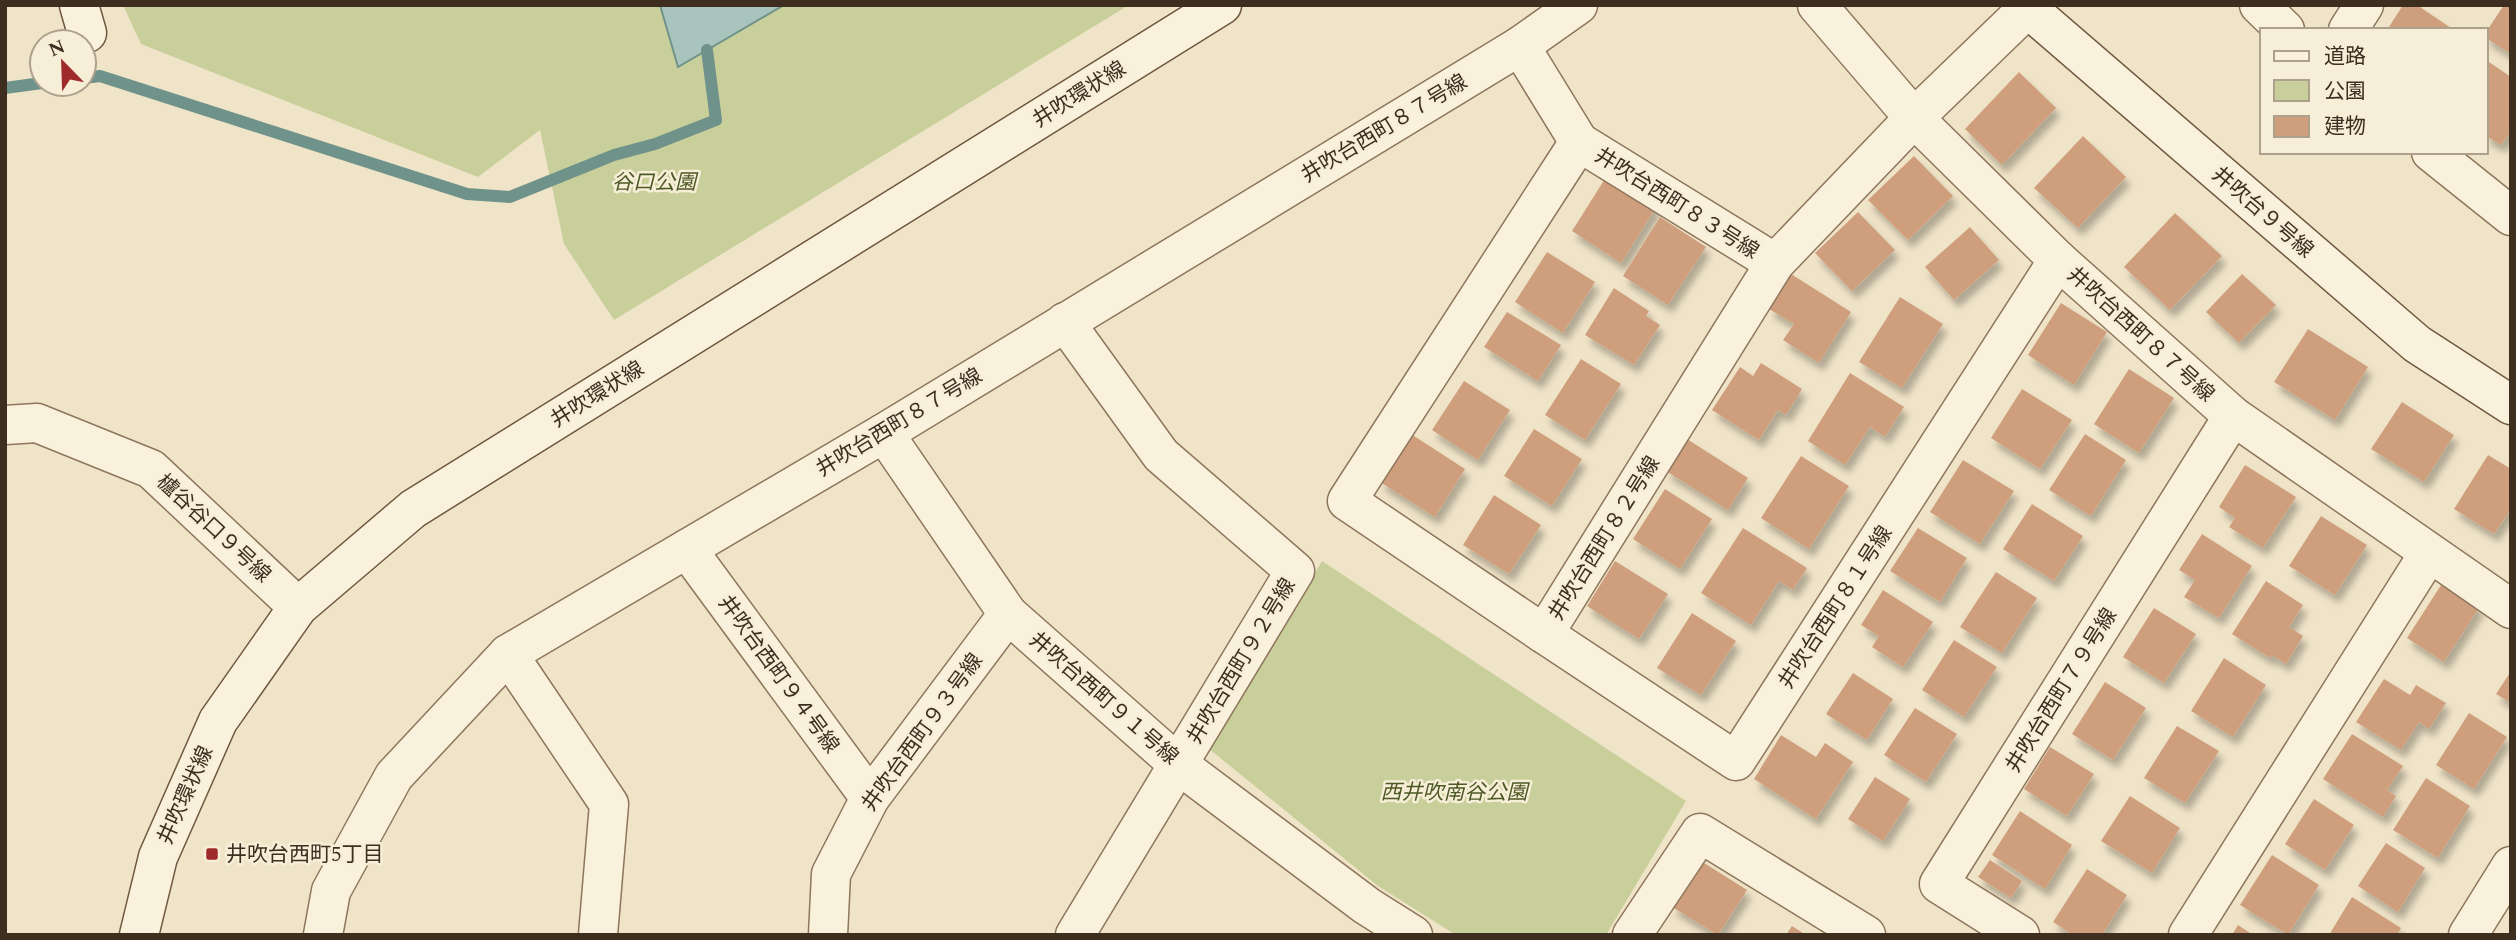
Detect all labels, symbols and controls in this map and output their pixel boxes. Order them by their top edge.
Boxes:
north arrow [28,28,98,98]
legend [2260,28,2488,154]
text: N [44,32,70,65]
text: 道路 [2324,41,2366,73]
street label: 井吹環状線 [1027,53,1133,136]
street label: 井吹台西町８７号線 [1295,66,1474,191]
text: 公園 [2324,76,2366,108]
text: 建物 [2324,111,2366,143]
street label: 井吹台西町８３号線 [1588,140,1765,267]
street label: 井吹台９号線 [2204,159,2320,266]
park label: 谷口公園 [612,167,699,199]
street label: 井吹台西町８７号線 [2059,260,2221,410]
street label: 井吹環状線 [545,353,651,436]
street label: 井吹台西町８７号線 [810,360,989,485]
street label: 井吹台西町８２号線 [1541,450,1668,627]
street label: 櫨谷谷口９号線 [149,467,278,591]
street label: 井吹台西町８１号線 [1771,520,1901,696]
street label: 井吹台西町９２号線 [1179,572,1304,751]
street label: 井吹台西町９４号線 [710,589,847,760]
street label: 井吹台西町７９号線 [1998,602,2125,779]
street label: 井吹台西町９１号線 [1022,625,1185,773]
street label: 井吹台西町９３号線 [854,647,991,818]
street label: 井吹環状線 [150,741,222,850]
park label: 西井吹南谷公園 [1381,777,1530,809]
place label: 井吹台西町5丁目 [226,839,384,871]
marker: 井吹台西町5丁目 [204,846,220,862]

